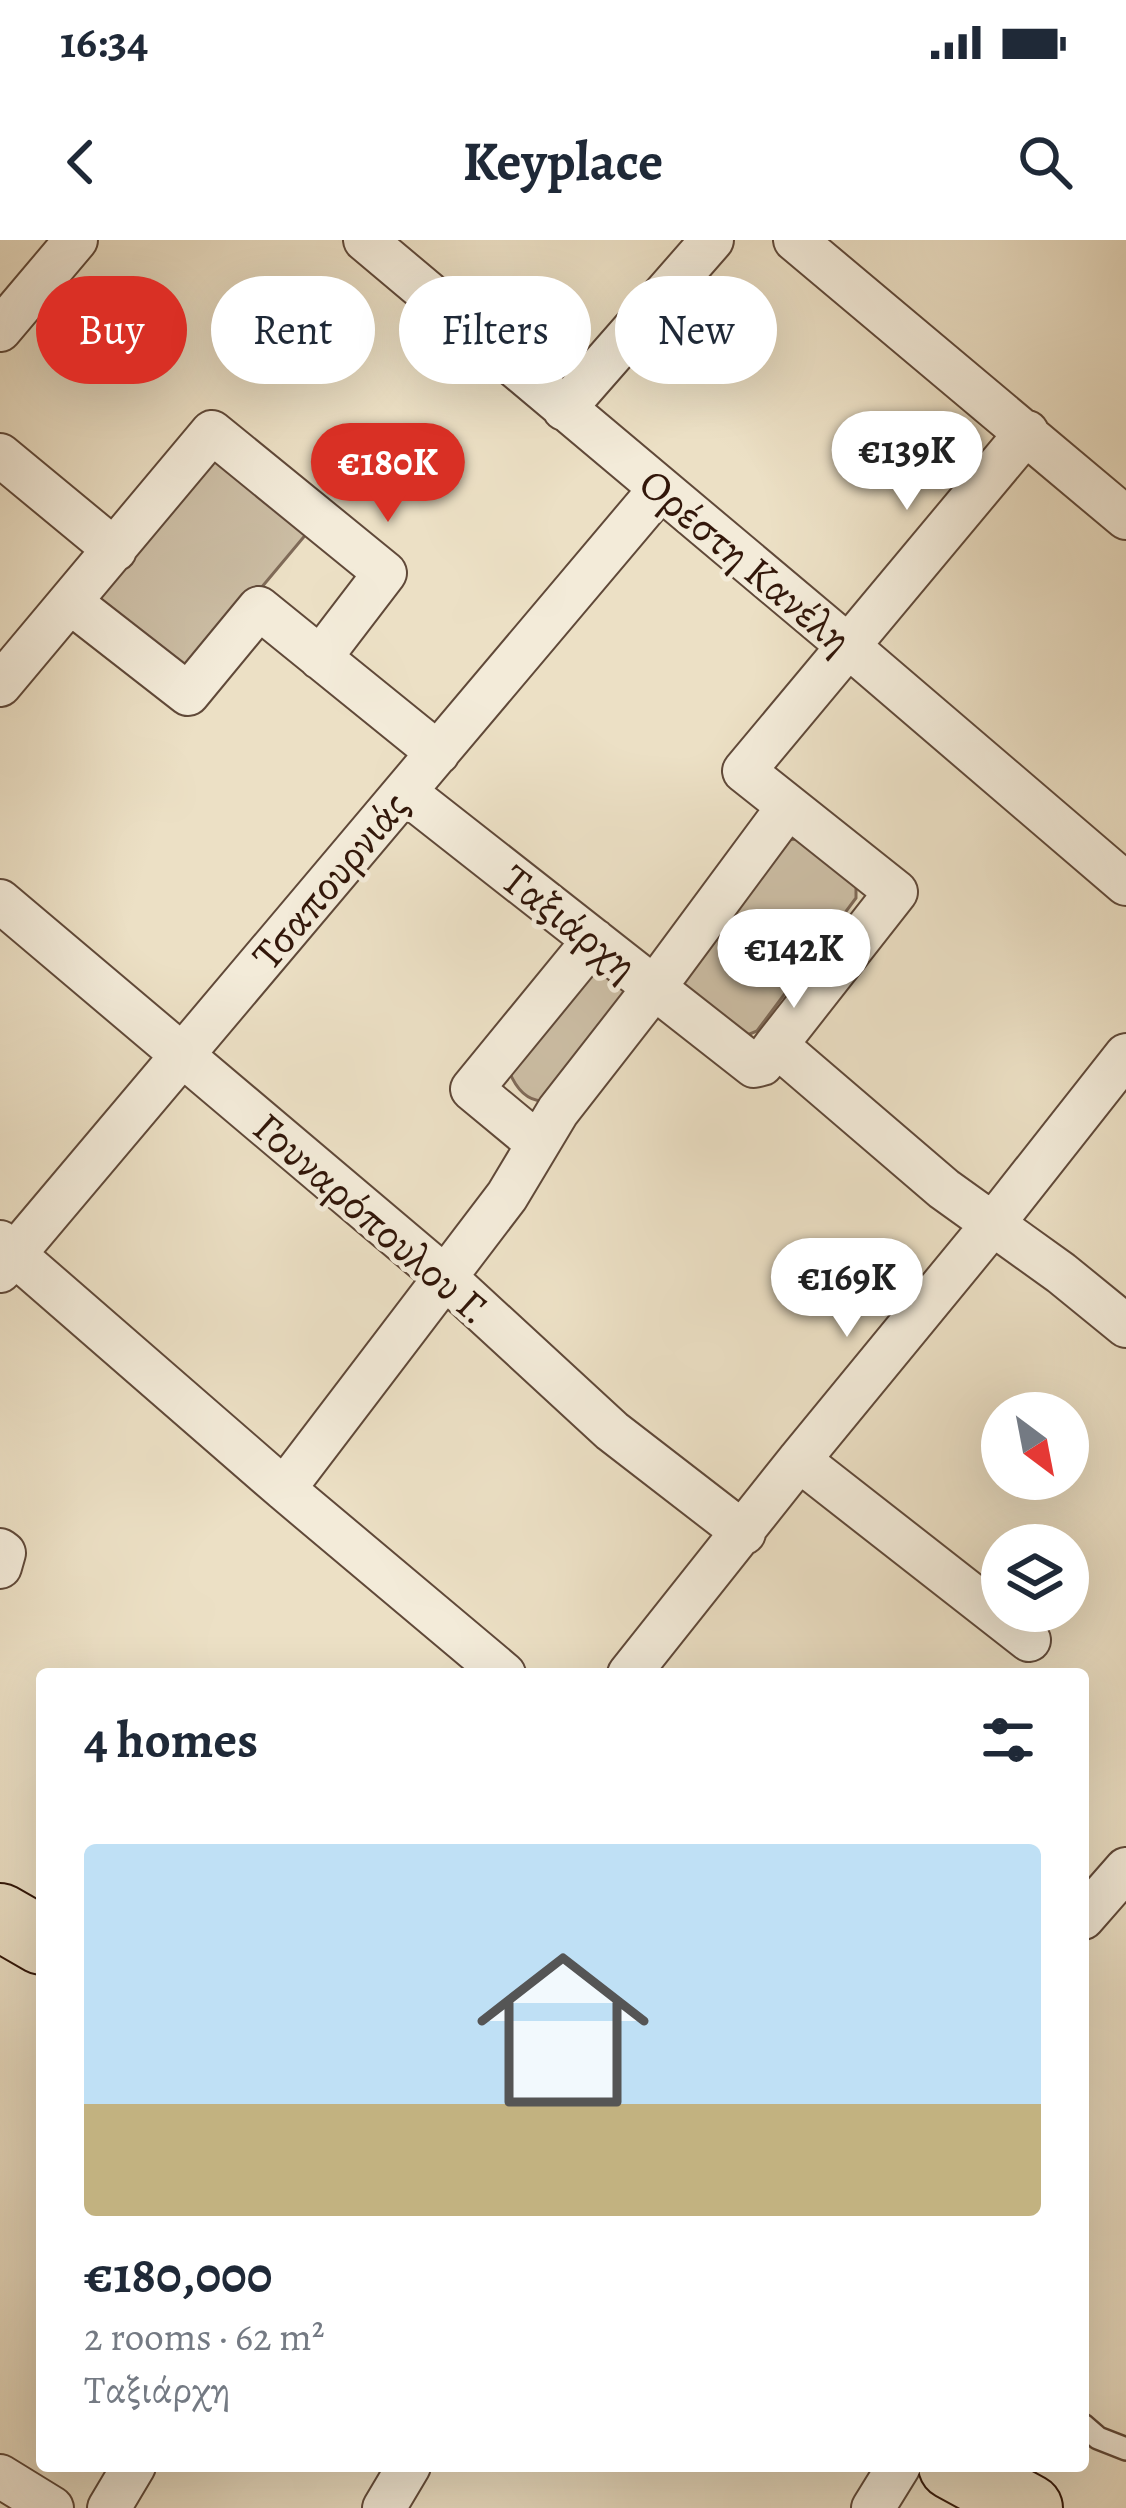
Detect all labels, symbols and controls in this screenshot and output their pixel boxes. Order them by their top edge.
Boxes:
text: 16:34 [60,11,148,73]
text: Keyplace [463,125,663,199]
icon: back [48,129,114,195]
icon: search [1012,129,1078,195]
chip: Buy [36,276,187,384]
chip: Rent [211,276,375,384]
chip: Filters [399,276,591,384]
chip: New [615,276,777,384]
pin: €139K [823,411,991,513]
pin: €180K [304,423,472,525]
text: €139K [859,423,955,476]
text: €180K [338,435,438,488]
street label: Ορέστη Κανέλη [627,455,865,667]
street label: Τσαπουρνιάς [239,779,421,981]
street label: Ταξιάρχη [490,851,650,993]
pin: €142K [710,909,878,1011]
text: €142K [744,921,844,974]
street label: Γουναρόπουλου Γ. [241,1099,503,1337]
pin: €169K [763,1238,931,1340]
text: €169K [798,1250,896,1303]
north arrow [981,1392,1089,1500]
map controls [981,1392,1089,1632]
button: layers [981,1524,1089,1632]
text: 4 homes [84,1705,258,1775]
icon: filters [975,1707,1041,1773]
icon: home [455,1922,671,2138]
text: €180,000 [84,2240,272,2310]
text: 2 rooms · 62 m² [84,2310,324,2363]
text: Ταξιάρχη [84,2363,231,2416]

